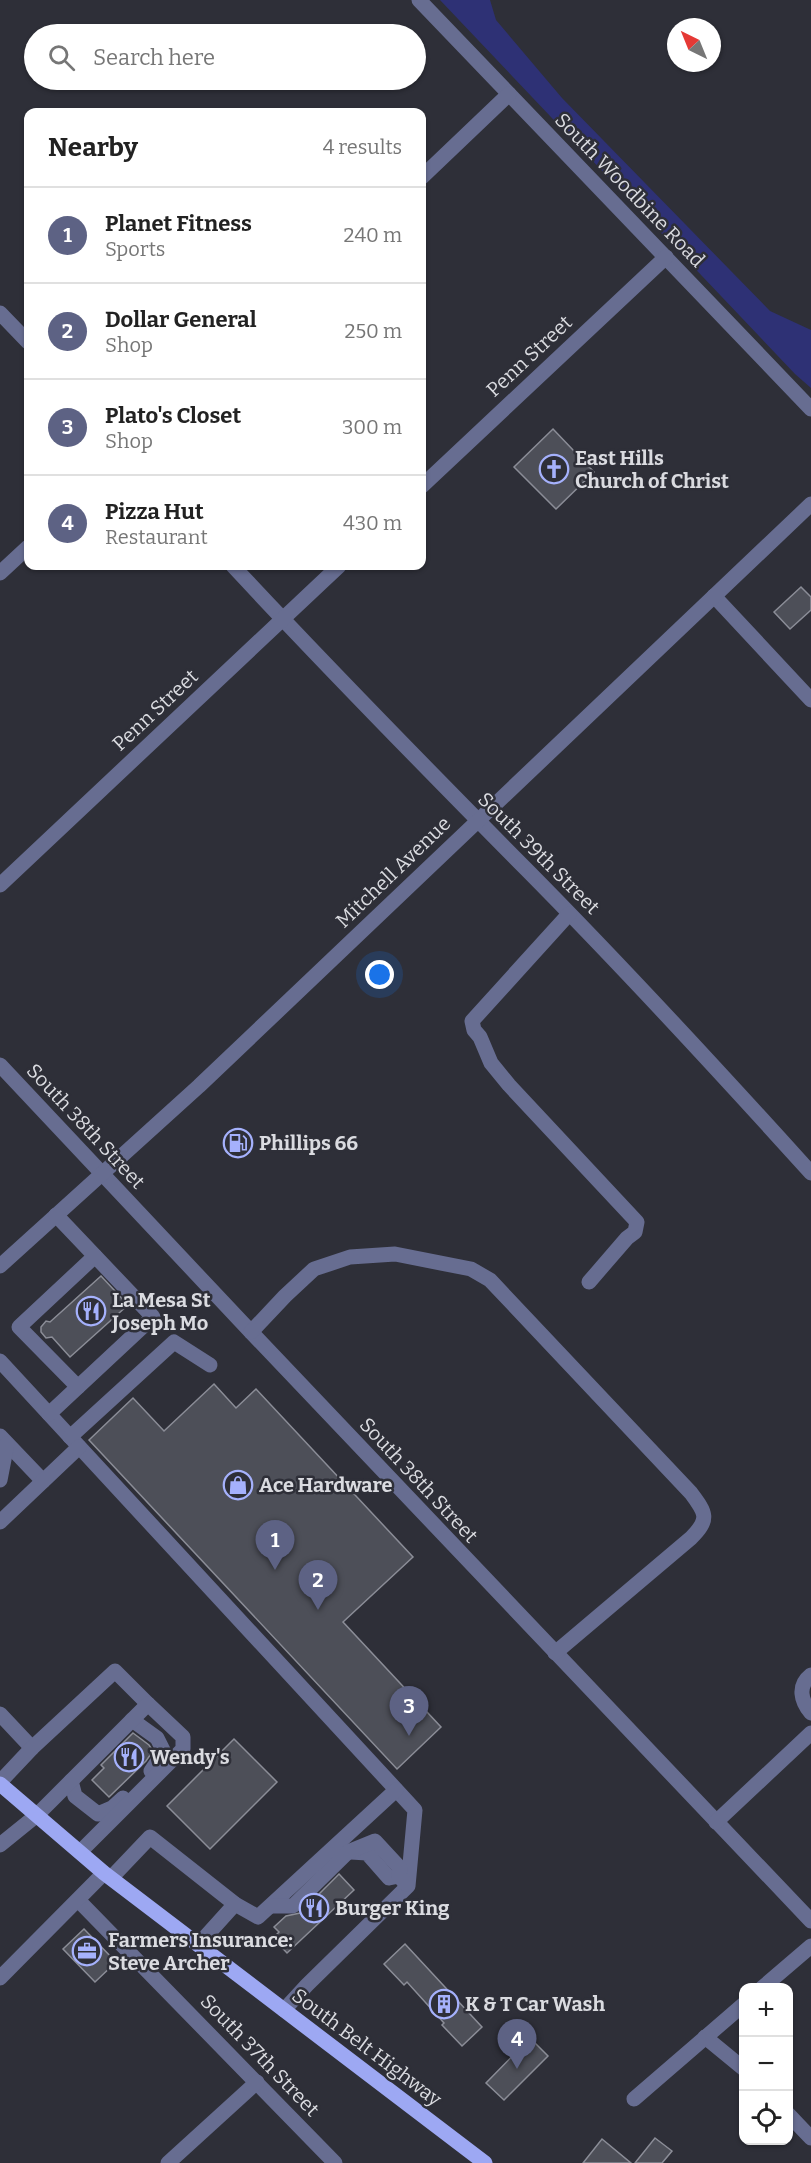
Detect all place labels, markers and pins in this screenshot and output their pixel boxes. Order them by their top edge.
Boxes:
place label: East Hills Church of Christ [575,446,729,493]
church icon: East Hills Church of Christ [538,453,570,485]
fuel station icon: Phillips 66 [222,1127,254,1159]
place label: Phillips 66 [259,1131,358,1155]
place label: La Mesa St Joseph Mo [111,1288,211,1335]
restaurant icon: La Mesa St Joseph Mo [75,1295,107,1327]
shop icon: Ace Hardware [222,1469,254,1501]
place label: Ace Hardware [259,1473,393,1497]
pin: 1 [256,1520,294,1570]
pin: 2 [298,1560,338,1610]
pin: 3 [390,1686,428,1736]
restaurant icon: Wendy's [113,1741,145,1773]
place label: Wendy's [150,1745,230,1769]
restaurant icon: Burger King [298,1892,330,1924]
place label: Burger King [335,1896,450,1920]
place label: Farmers Insurance: Steve Archer [108,1928,293,1975]
office icon: Farmers Insurance: Steve Archer [71,1935,103,1967]
building icon: K & T Car Wash [428,1988,460,2020]
place label: K & T Car Wash [465,1992,605,2016]
pin: 4 [498,2020,536,2069]

